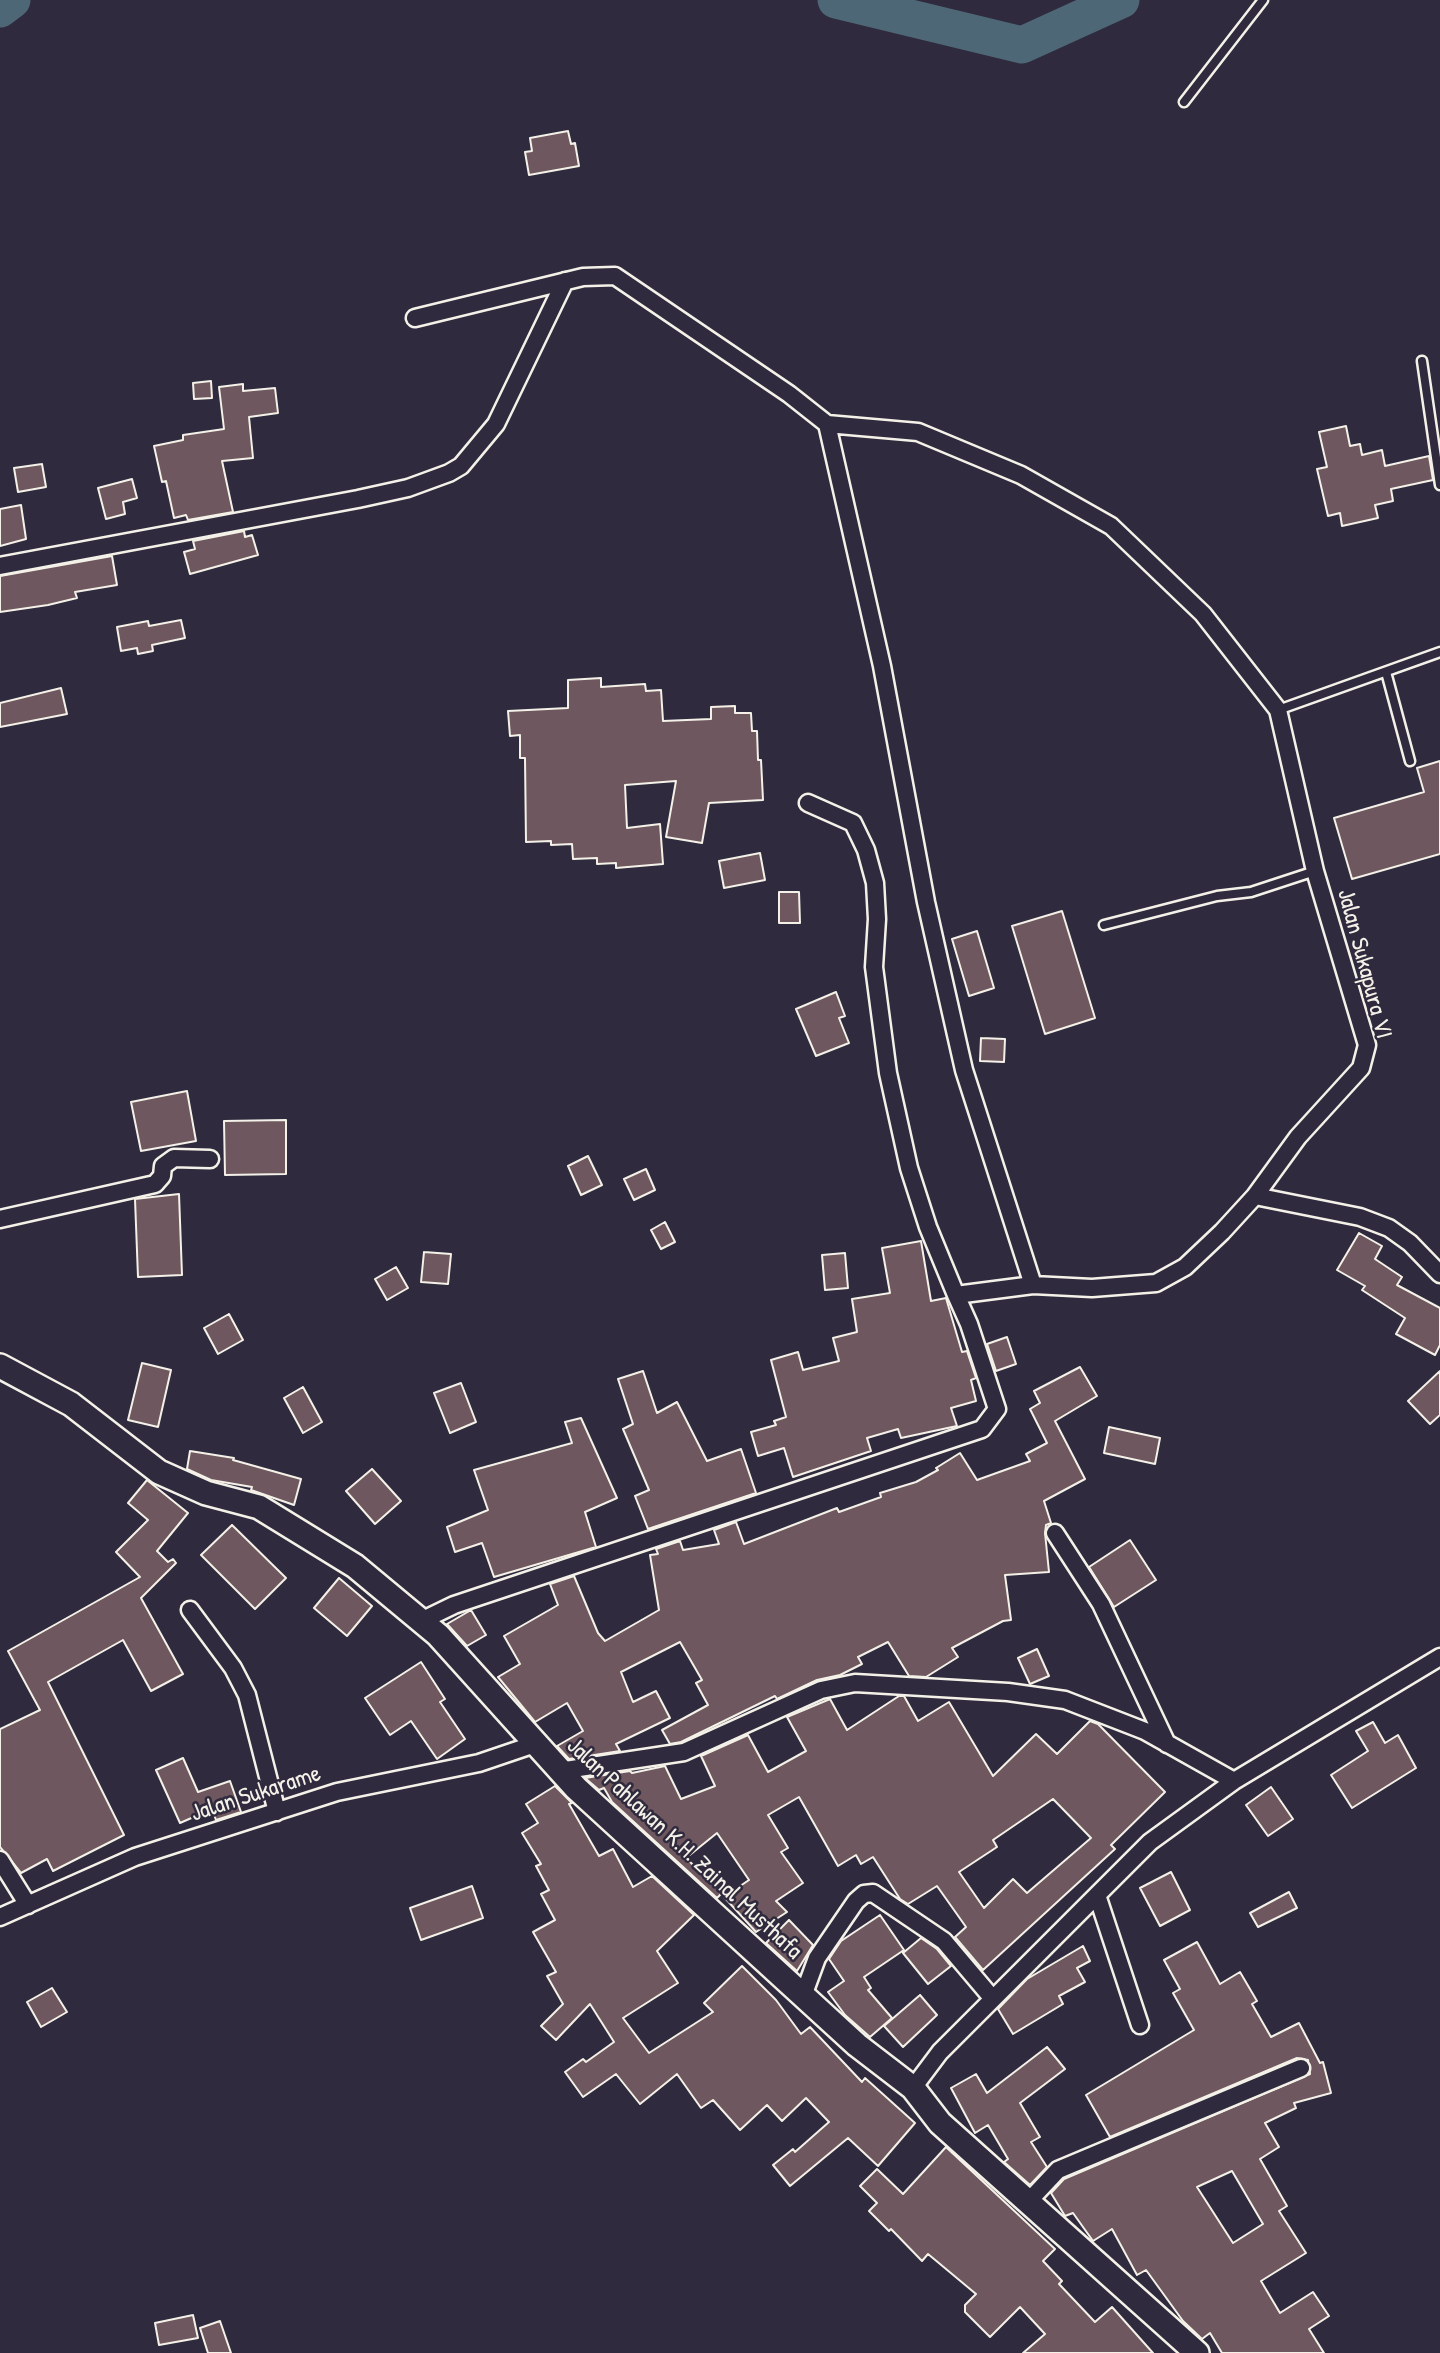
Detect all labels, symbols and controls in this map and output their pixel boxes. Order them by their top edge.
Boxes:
street label: Jalan Sukapura VI [1330,886,1398,1042]
street label: Jalan Pahlawan K.H. Zainal Musthafa [560,1732,808,1966]
street label: Jalan Sukarame [187,1759,325,1829]

